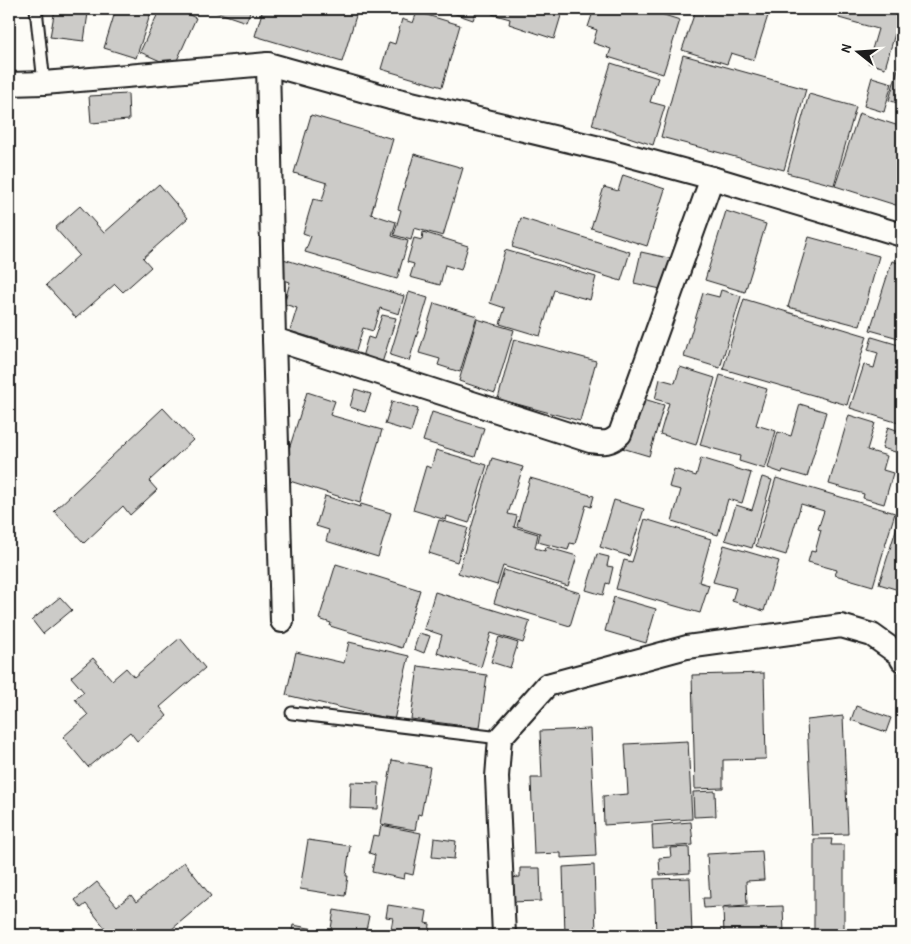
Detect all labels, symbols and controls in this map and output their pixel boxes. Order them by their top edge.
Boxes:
north arrow [834,28,884,78]
text: N [835,41,855,54]

